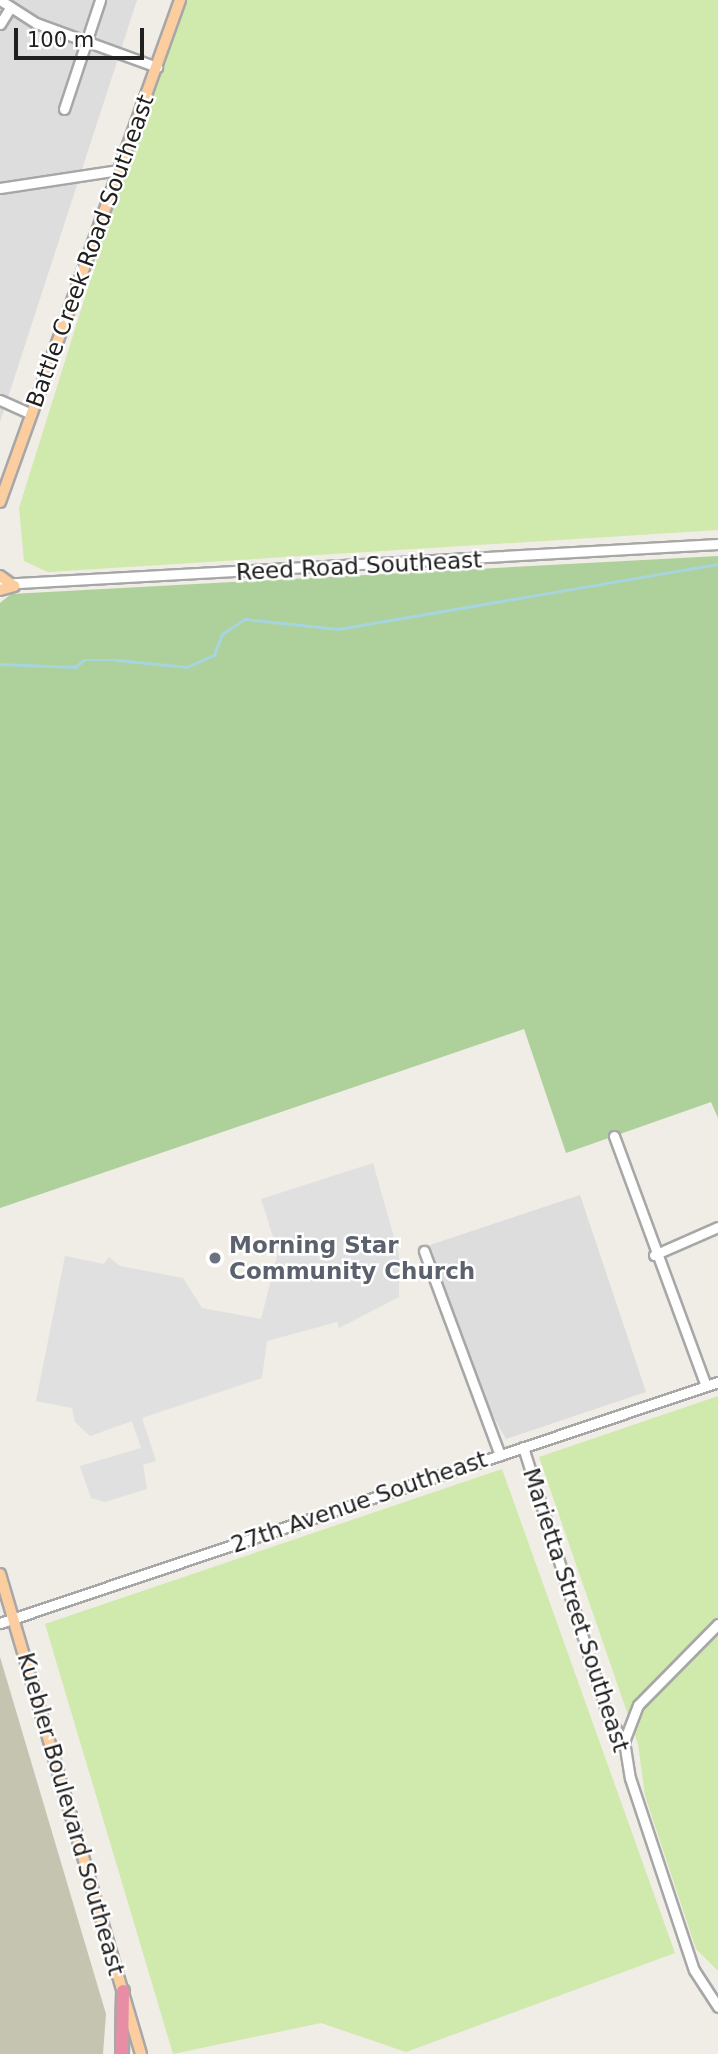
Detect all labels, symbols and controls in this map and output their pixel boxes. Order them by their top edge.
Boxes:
scale bar [18,14,147,58]
text: 100 m [27,28,94,52]
street label: Battle Creek Road Southeast [20,91,160,411]
street label: Reed Road Southeast [235,546,483,586]
place label: Morning Star Community Church [229,1231,475,1285]
marker: Morning Star Community Church [207,1250,223,1266]
street label: 27th Avenue Southeast [227,1445,491,1559]
street label: Marietta Street Southeast [517,1465,635,1755]
street label: Kuebler Boulevard Southeast [12,1650,130,1978]

